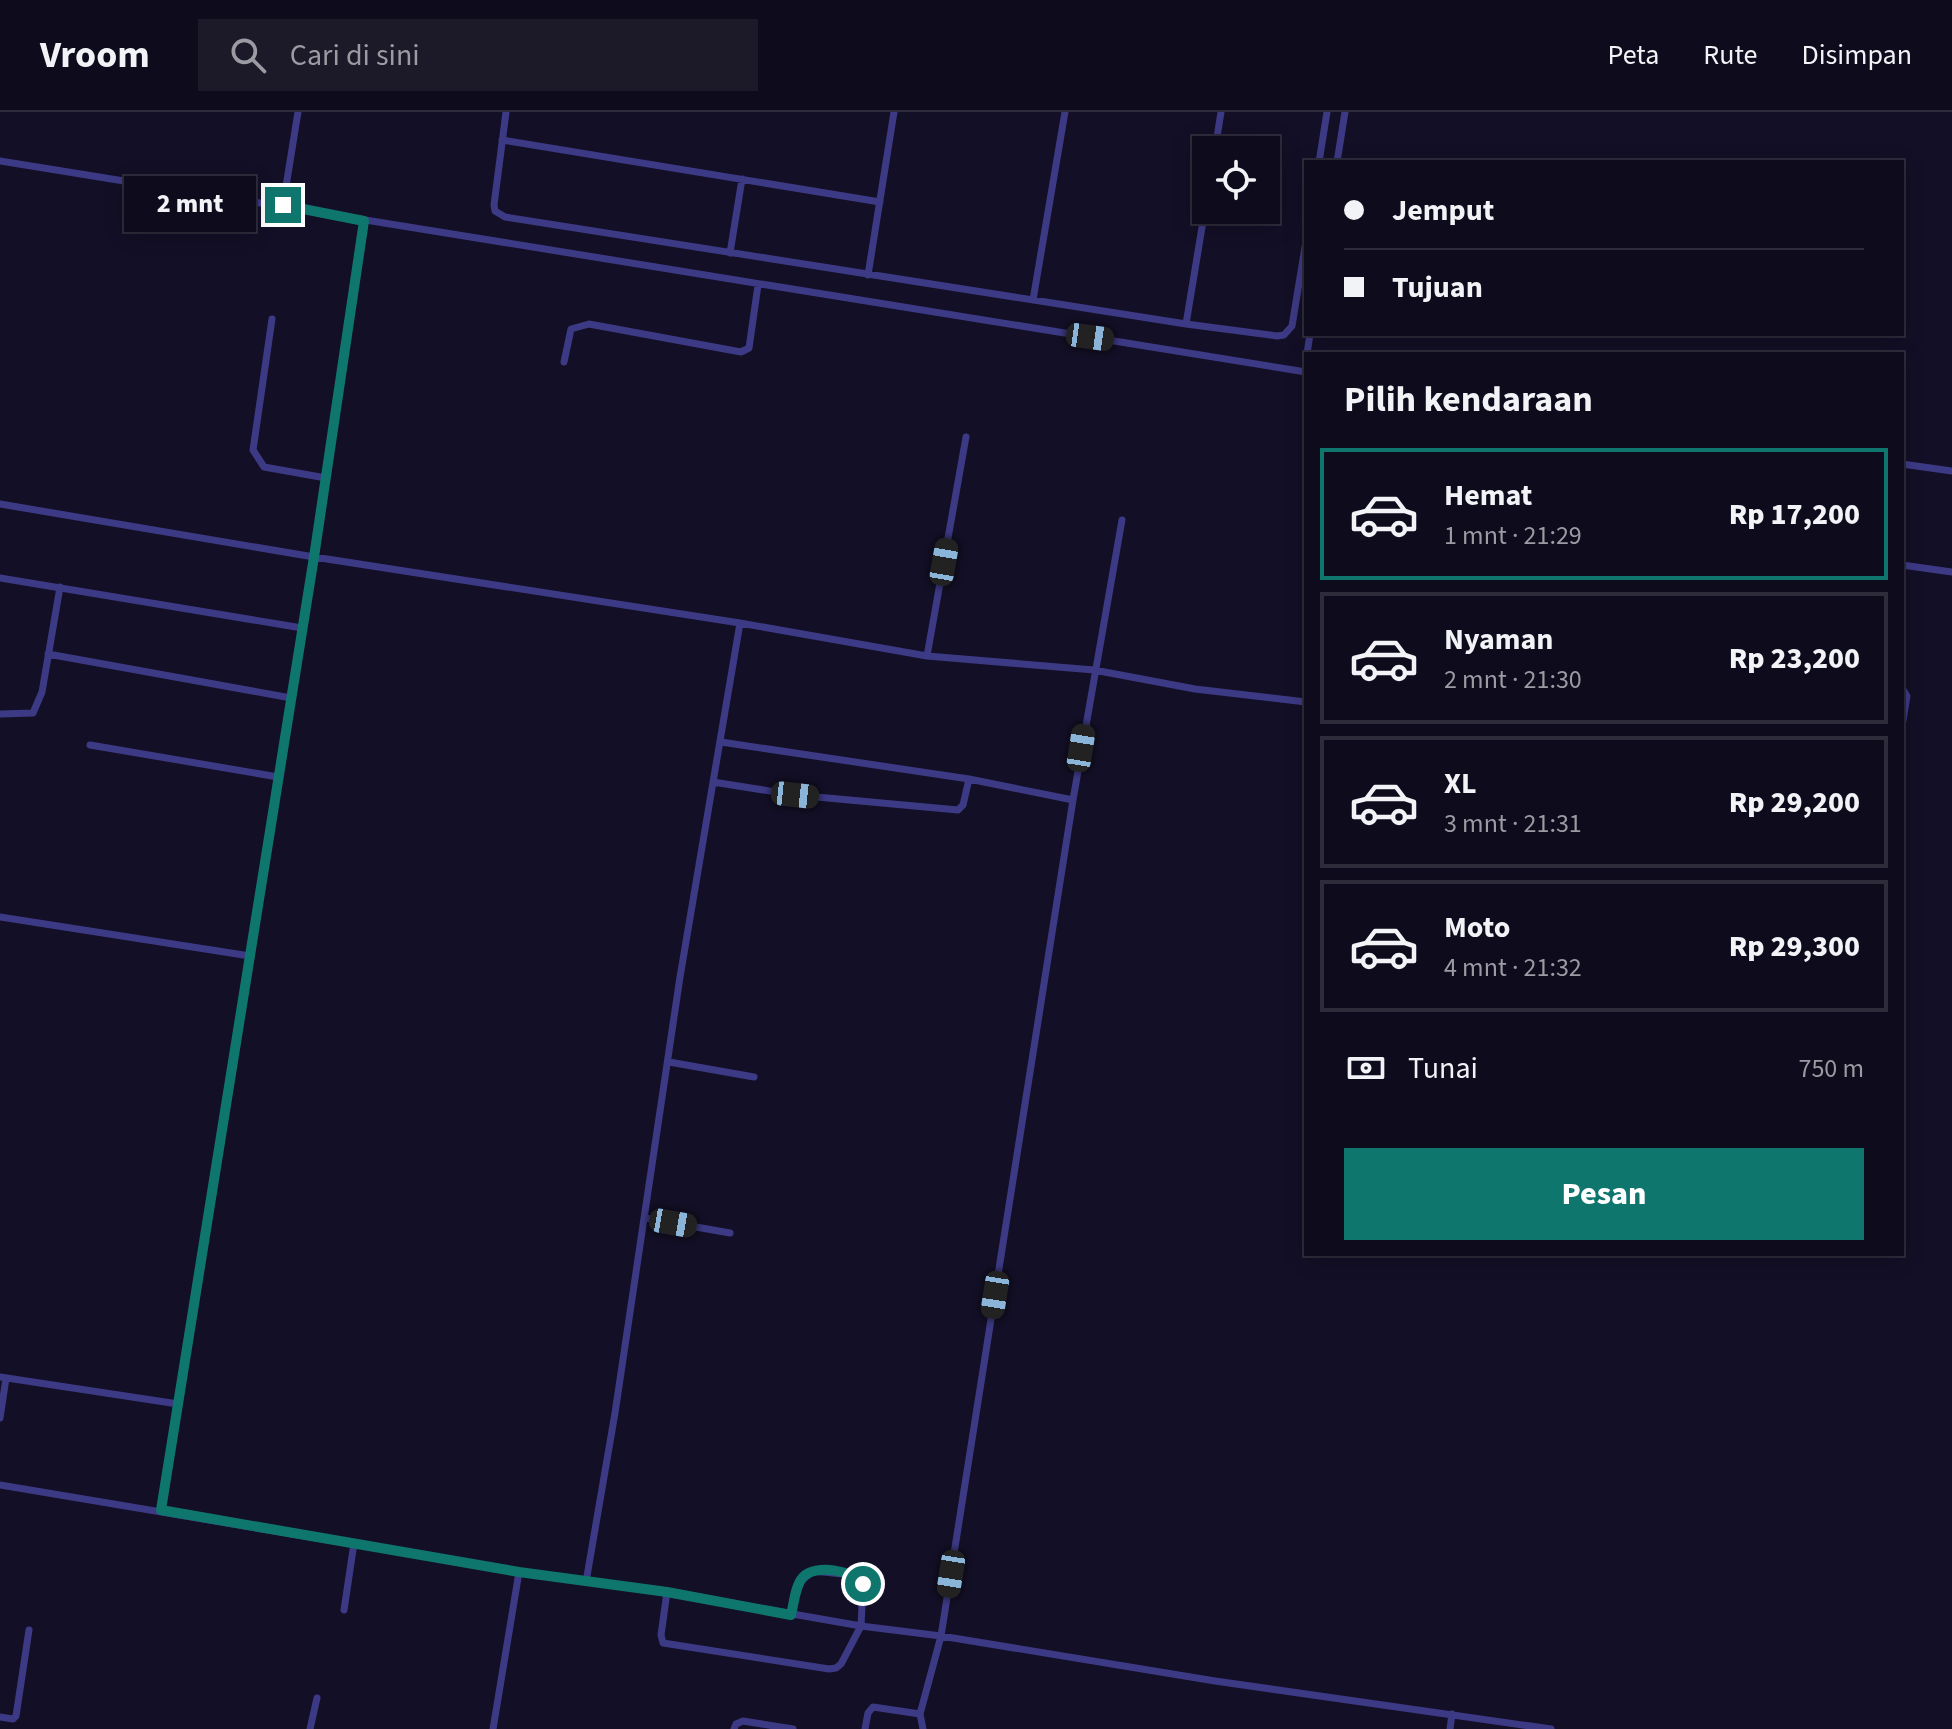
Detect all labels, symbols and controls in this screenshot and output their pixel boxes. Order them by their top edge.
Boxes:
search box [198,19,758,91]
text: Vroom [40,28,150,82]
icon: search [226,33,270,77]
text: Cari di sini [290,34,420,77]
text: Peta [1608,35,1659,75]
text: Rute [1703,35,1757,75]
text: Disimpan [1801,35,1912,75]
map controls [1192,136,1280,224]
button: locate [1192,136,1280,224]
callout: 2 mnt [123,177,255,233]
text: 2 mnt [157,185,223,222]
route end [265,187,301,223]
text: Jemput [1392,189,1494,232]
text: Tujuan [1392,266,1483,309]
car [1065,322,1115,352]
text: Pilih kendaraan [1344,374,1593,425]
text: Hemat [1444,474,1532,517]
icon: car [1348,478,1420,550]
text: Rp 17,200 [1729,493,1860,536]
text: 1 mnt · 21:29 [1444,517,1582,554]
car [928,536,960,588]
text: Nyaman [1444,618,1553,661]
icon: car [1348,622,1420,694]
text: Rp 23,200 [1729,637,1860,680]
text: 2 mnt · 21:30 [1444,661,1582,698]
car [1065,722,1097,774]
text: XL [1444,762,1477,805]
icon: car [1348,766,1420,838]
car [770,781,820,809]
text: Rp 29,200 [1729,781,1860,824]
text: 3 mnt · 21:31 [1444,805,1582,842]
text: Moto [1444,906,1510,949]
icon: car [1348,910,1420,982]
text: Rp 29,300 [1729,925,1860,968]
text: 4 mnt · 21:32 [1444,949,1582,986]
icon: cash [1344,1046,1388,1090]
text: Tunai [1408,1047,1478,1090]
text: 750 m [1798,1050,1864,1087]
button: Pesan [1344,1148,1864,1240]
car [647,1207,699,1239]
car [979,1269,1011,1321]
car [935,1548,967,1600]
route start [845,1566,881,1602]

